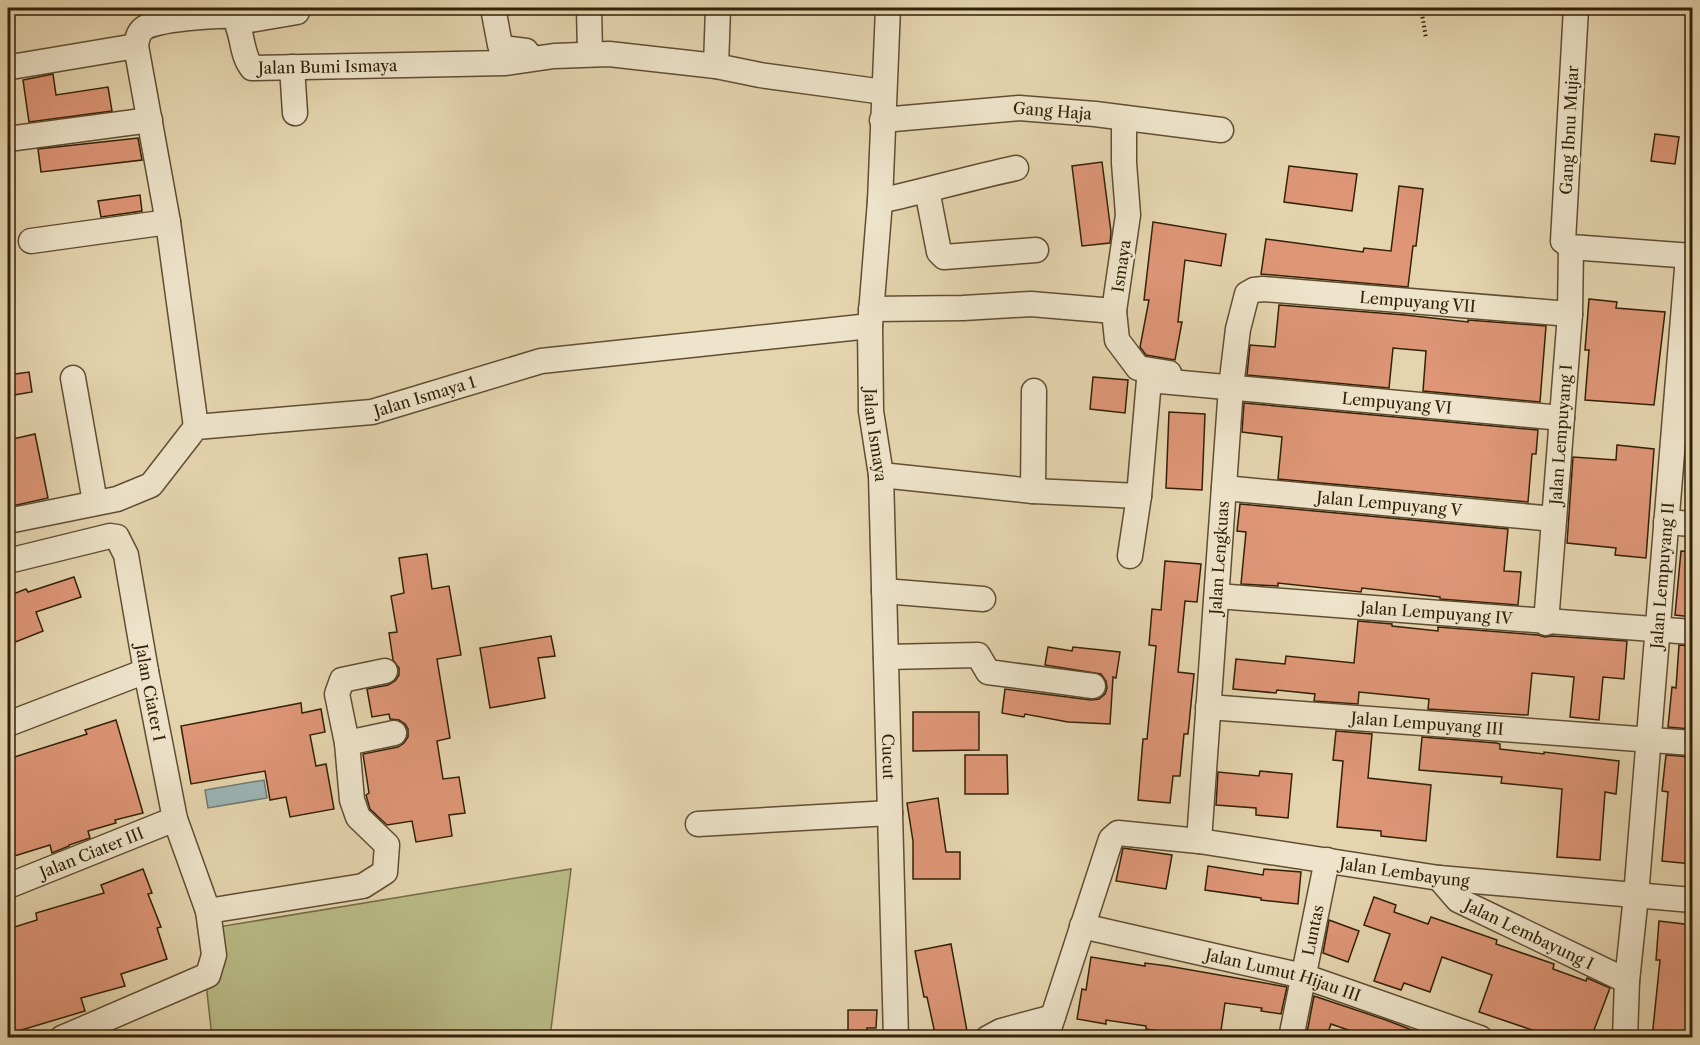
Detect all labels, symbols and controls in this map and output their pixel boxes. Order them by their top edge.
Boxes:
street label: Jalan Bumi Ismaya [255,55,398,78]
street label: Gang Ibnu Mujar [1556,65,1582,195]
street label: Gang Haja [1012,98,1093,124]
street label: Ismaya [1107,238,1135,294]
street label: Lempuyang VII [1359,287,1477,316]
street label: Jalan Lempuyang I [1545,363,1576,509]
street label: Jalan Ismaya 1 [369,371,478,422]
street label: Jalan Ismaya [861,385,891,483]
street label: Lempuyang VI [1341,388,1453,418]
street label: Jalan Lempuyang V [1313,486,1463,520]
street label: Jalan Lengkuas [1205,500,1233,618]
street label: Jalan Lempuyang II [1646,501,1678,653]
street label: Jalan Lempuyang IV [1357,597,1514,628]
street label: Jalan Ciater I [131,640,170,743]
street label: Jalan Lempuyang III [1347,707,1504,739]
street label: Cucut [878,733,899,780]
street label: Jalan Ciater III [34,823,147,883]
street label: Jalan Lembayung [1336,852,1471,891]
street label: Jalan Lembayung I [1459,893,1597,974]
street label: Luntas [1298,903,1328,957]
street label: Jalan Lumut Hijau III [1201,944,1363,1005]

